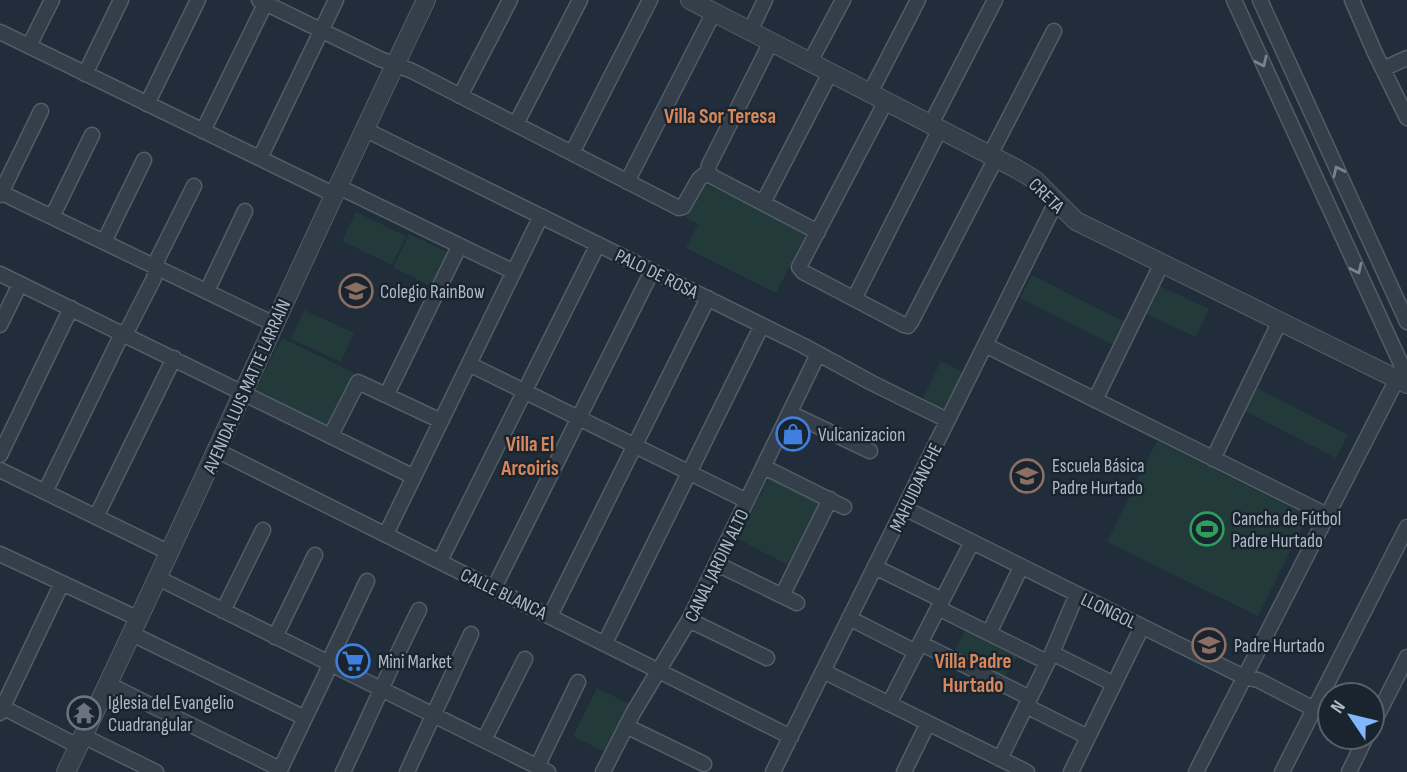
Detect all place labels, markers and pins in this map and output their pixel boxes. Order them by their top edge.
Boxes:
school or university icon: Colegio RainBow [337,272,375,310]
place label: Colegio RainBow [380,281,485,304]
shop icon: Vulcanizacion [774,415,812,453]
place label: Vulcanizacion [818,424,905,447]
place label: Escuela Básica Padre Hurtado [1052,455,1145,500]
school or university icon: Escuela Básica Padre Hurtado [1008,457,1046,495]
place label: Cancha de Fútbol Padre Hurtado [1232,508,1341,553]
sports icon: Cancha de Fútbol Padre Hurtado [1188,510,1226,548]
school or university icon: Padre Hurtado [1190,626,1228,664]
place label: Padre Hurtado [1234,635,1325,658]
supermarket icon: Mini Market [334,642,372,680]
place label: Mini Market [378,651,452,674]
place label: Iglesia del Evangelio Cuadrangular [108,692,234,737]
temple icon: Iglesia del Evangelio Cuadrangular [65,694,103,732]

